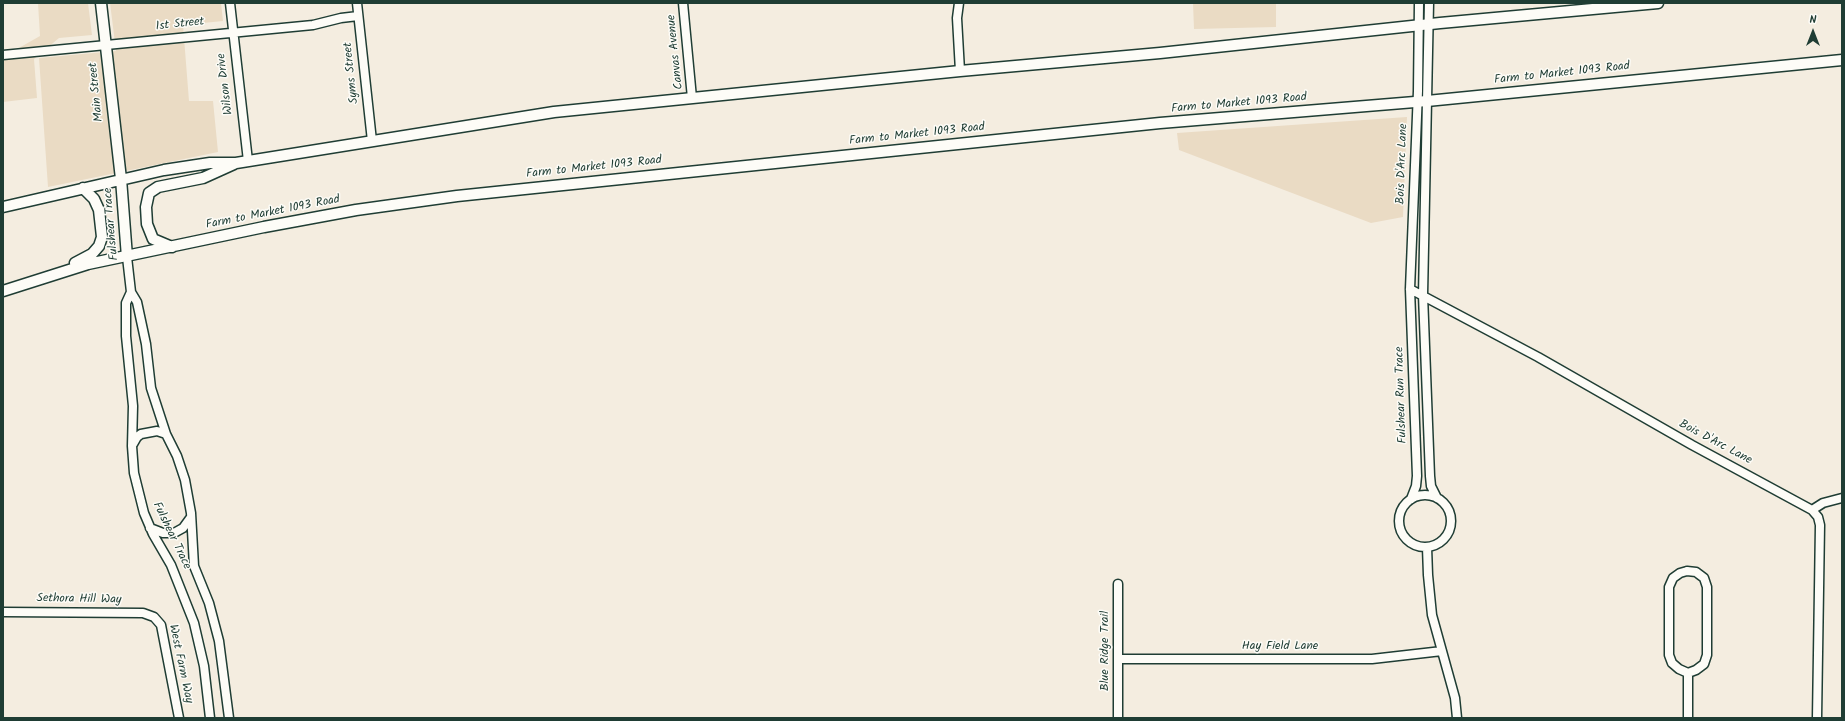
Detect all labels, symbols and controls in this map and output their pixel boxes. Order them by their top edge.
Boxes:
text: N [1810,11,1816,29]
north arrow [1793,12,1833,52]
street label: Canvas Avenue [665,14,687,90]
street label: 1st Street [155,15,205,35]
street label: Syms Street [342,41,362,105]
street label: Wilson Drive [215,52,237,116]
street label: Farm to Market 1093 Road [1494,60,1630,88]
street label: Main Street [87,62,107,122]
street label: Farm to Market 1093 Road [1171,91,1307,117]
street label: Farm to Market 1093 Road [849,121,985,149]
street label: Bois D'Arc Lane [1394,123,1412,205]
street label: Farm to Market 1093 Road [526,154,662,182]
street label: Fulshear Trace [102,187,122,261]
street label: Farm to Market 1093 Road [205,193,341,233]
street label: Fulshear Run Trace [1393,346,1411,444]
street label: Bois D'Arc Lane [1676,418,1754,468]
street label: Fulshear Trace [149,500,193,572]
street label: Sethora Hill Way [36,592,122,608]
street label: Blue Ridge Trail [1099,611,1113,691]
street label: West Farm Way [165,623,195,705]
street label: Hay Field Lane [1242,640,1318,654]

